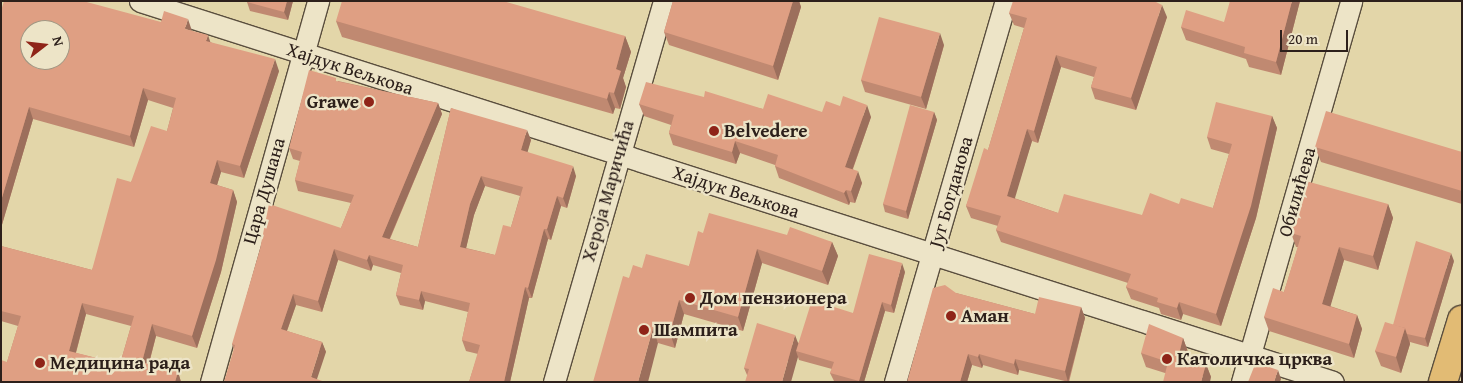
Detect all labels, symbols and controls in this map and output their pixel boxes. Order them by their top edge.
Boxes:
north arrow [20,20,70,70]
scale bar [1283,20,1350,52]
text: 20 m [1288,28,1318,49]
text: N [48,34,69,48]
street label: Хајдук Вељкова [284,38,416,100]
place label: Grawe [307,91,359,113]
marker: Grawe [363,96,375,108]
street label: Хероја Маричића [577,118,639,264]
place label: Belvedere [724,120,808,142]
marker: Belvedere [708,125,720,137]
street label: Југ Богданова [924,134,978,250]
street label: Цара Душана [238,135,290,247]
street label: Обилићева [1273,145,1321,239]
street label: Хајдук Вељкова [670,161,802,223]
place label: Дом пензионера [700,287,847,309]
marker: Дом пензионера [684,292,696,304]
place label: Аман [961,305,1009,327]
marker: Аман [945,310,957,322]
place label: Шампита [654,319,738,341]
marker: Шампита [638,324,650,336]
place label: Католичка црква [1177,348,1332,370]
place label: Медицина рада [50,352,190,374]
marker: Католичка црква [1161,353,1173,365]
marker: Медицина рада [34,357,46,369]

